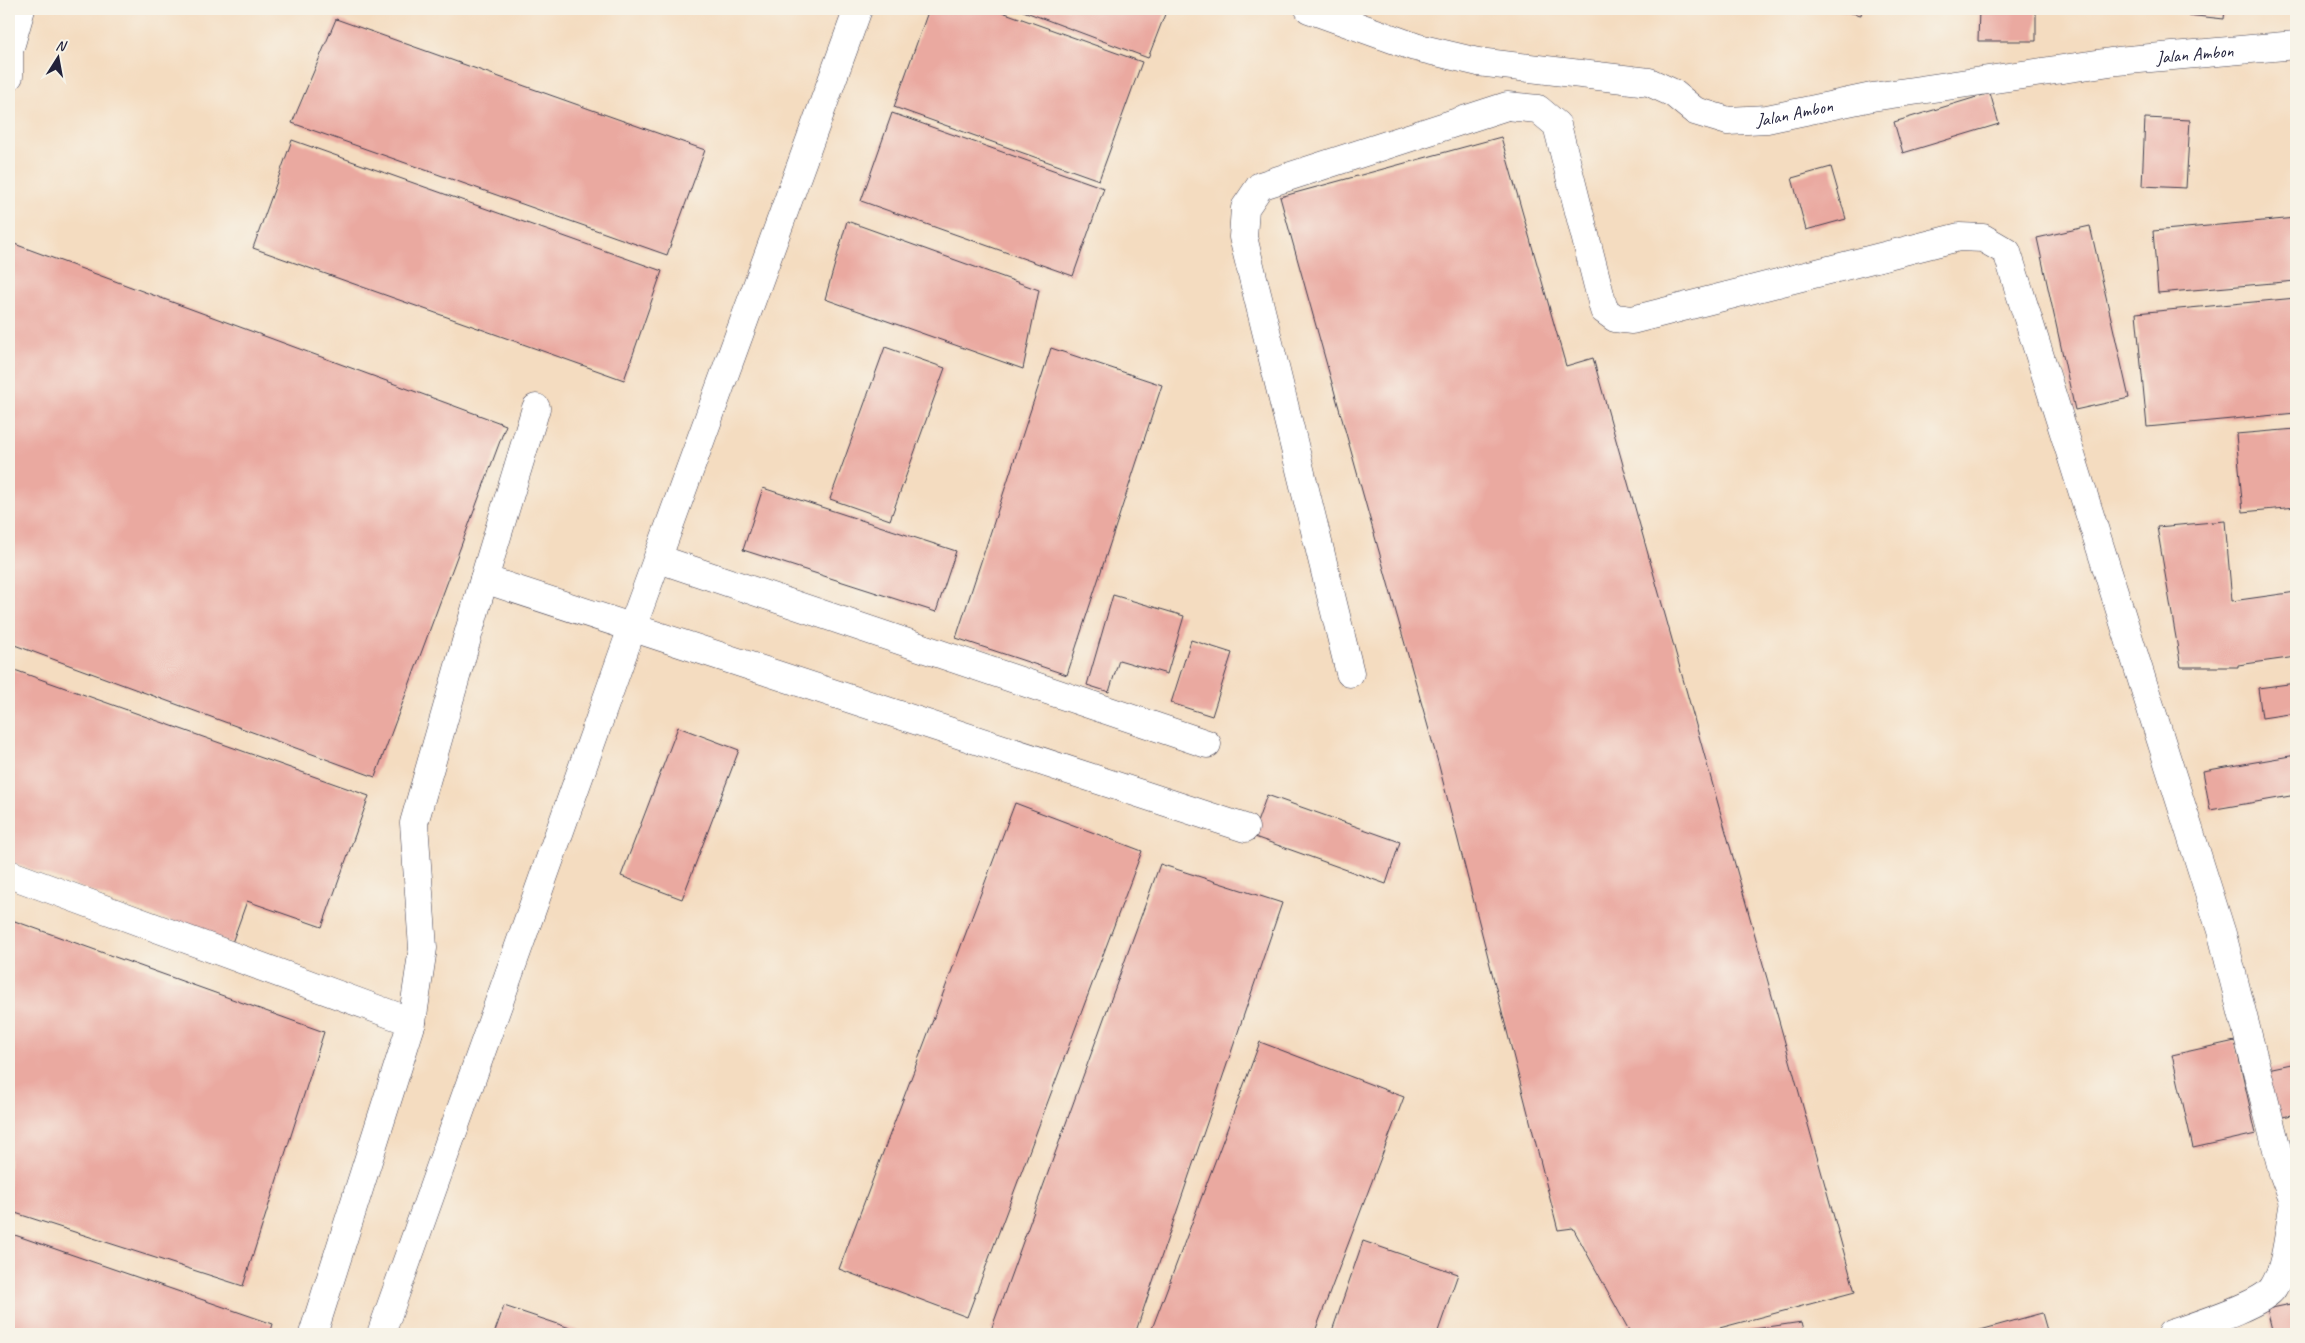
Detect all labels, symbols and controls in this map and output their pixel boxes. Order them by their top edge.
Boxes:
north arrow [32,32,82,82]
text: N [55,37,69,55]
street label: Jalan Ambon [2154,40,2235,69]
street label: Jalan Ambon [1755,94,1836,131]

